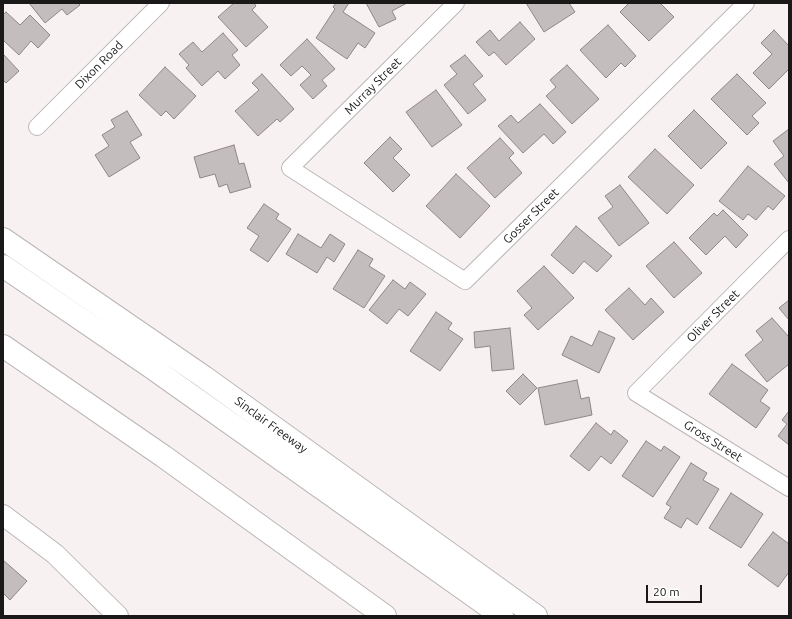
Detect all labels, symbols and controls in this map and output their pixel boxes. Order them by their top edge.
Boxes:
street label: Dixon Road [72,38,126,92]
street label: Murray Street [342,55,404,117]
street label: Gosser Street [500,185,562,247]
street label: Oliver Street [684,287,742,345]
street label: Sinclair Freeway [232,394,310,456]
street label: Gross Street [681,417,745,465]
scale bar [648,577,704,603]
text: 20 m [653,585,680,598]

